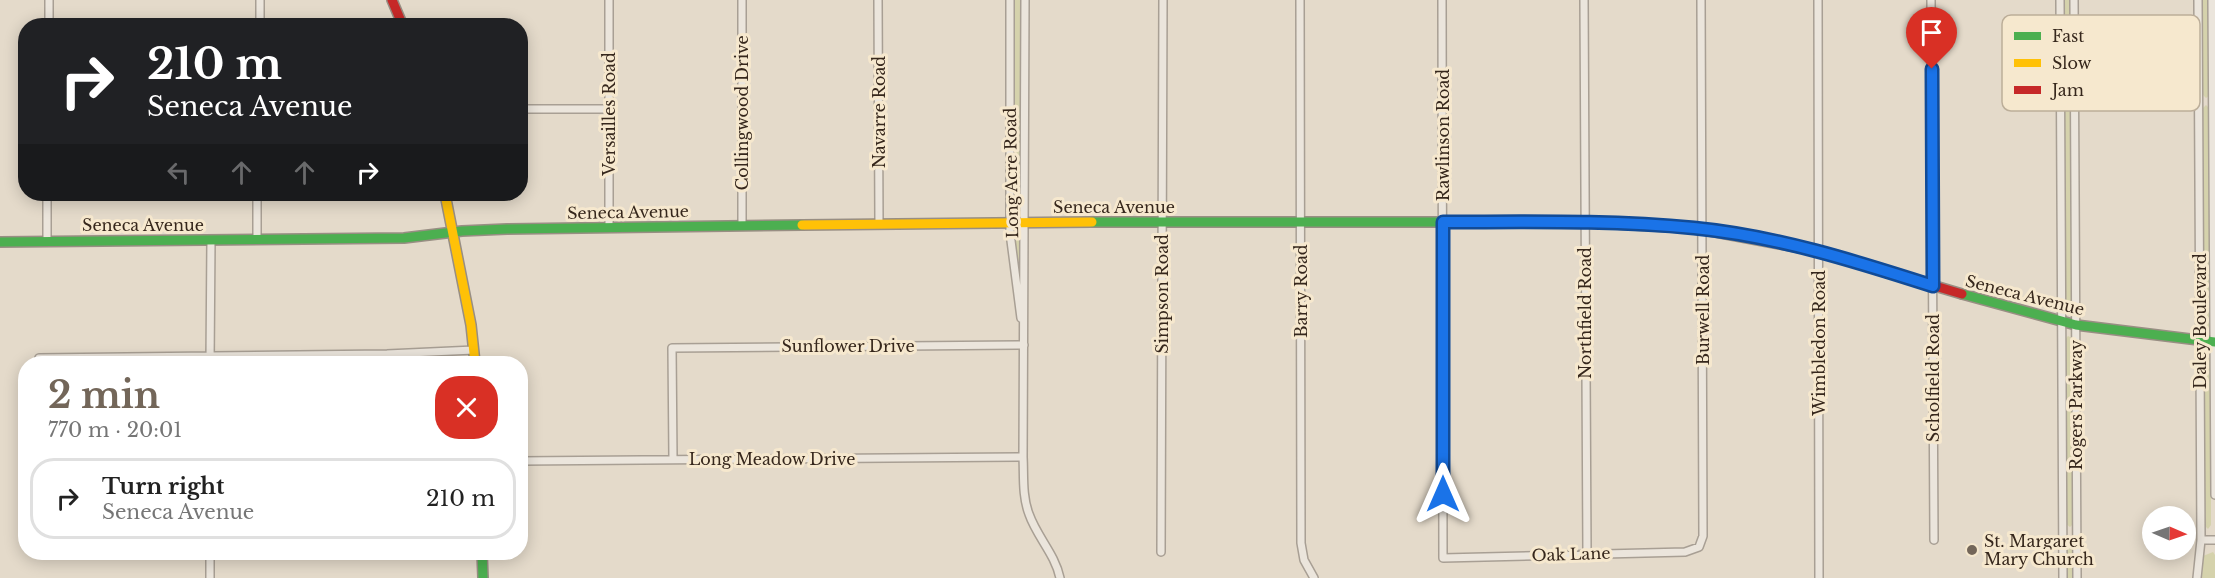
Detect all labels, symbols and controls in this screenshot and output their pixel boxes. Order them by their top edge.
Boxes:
pin [1906,7,1957,69]
legend [2002,15,2200,111]
icon: arrive [1915,16,1948,49]
text: Fast [2052,26,2084,46]
street label: Collingwood Drive [732,35,752,191]
text: 210 m [147,38,282,90]
icon: right [48,42,126,120]
street label: Versailles Road [599,52,619,177]
text: Slow [2052,53,2092,73]
street label: Navarre Road [869,56,889,168]
street label: Rawlinson Road [1433,69,1453,201]
text: Jam [2050,80,2084,100]
text: Seneca Avenue [147,90,353,123]
street label: Long Acre Road [1000,107,1022,239]
icon: left [162,156,195,189]
icon: ahead [225,156,258,189]
icon: ahead [288,156,321,189]
icon: right [351,156,384,189]
street label: Seneca Avenue [1053,197,1175,217]
street label: Seneca Avenue [567,201,689,223]
street label: Seneca Avenue [82,215,204,235]
street label: Simpson Road [1152,234,1172,354]
street label: Barry Road [1291,244,1311,338]
street label: Northfield Road [1575,247,1595,379]
street label: Daley Boulevard [2190,253,2210,389]
street label: Burwell Road [1693,254,1713,365]
street label: Wimbledon Road [1809,270,1829,417]
street label: Seneca Avenue [1963,271,2087,319]
street label: Scholfield Road [1923,314,1943,442]
street label: Sunflower Drive [781,336,915,356]
street label: Rogers Parkway [2066,339,2086,470]
text: 2 min [48,373,160,418]
button: close [435,376,498,439]
text: 770 m · 20:01 [48,418,182,442]
street label: Long Meadow Drive [689,449,855,469]
position arrow [1411,462,1475,526]
text: Turn right [102,473,224,500]
icon: right [51,482,84,515]
text: 210 m [426,485,495,512]
text: Seneca Avenue [102,500,254,524]
north arrow [2142,506,2196,560]
map controls [2142,506,2196,560]
place label: St. Margaret Mary Church [1984,531,2094,569]
street label: Oak Lane [1531,543,1611,565]
marker: St. Margaret Mary Church [1965,543,1979,557]

